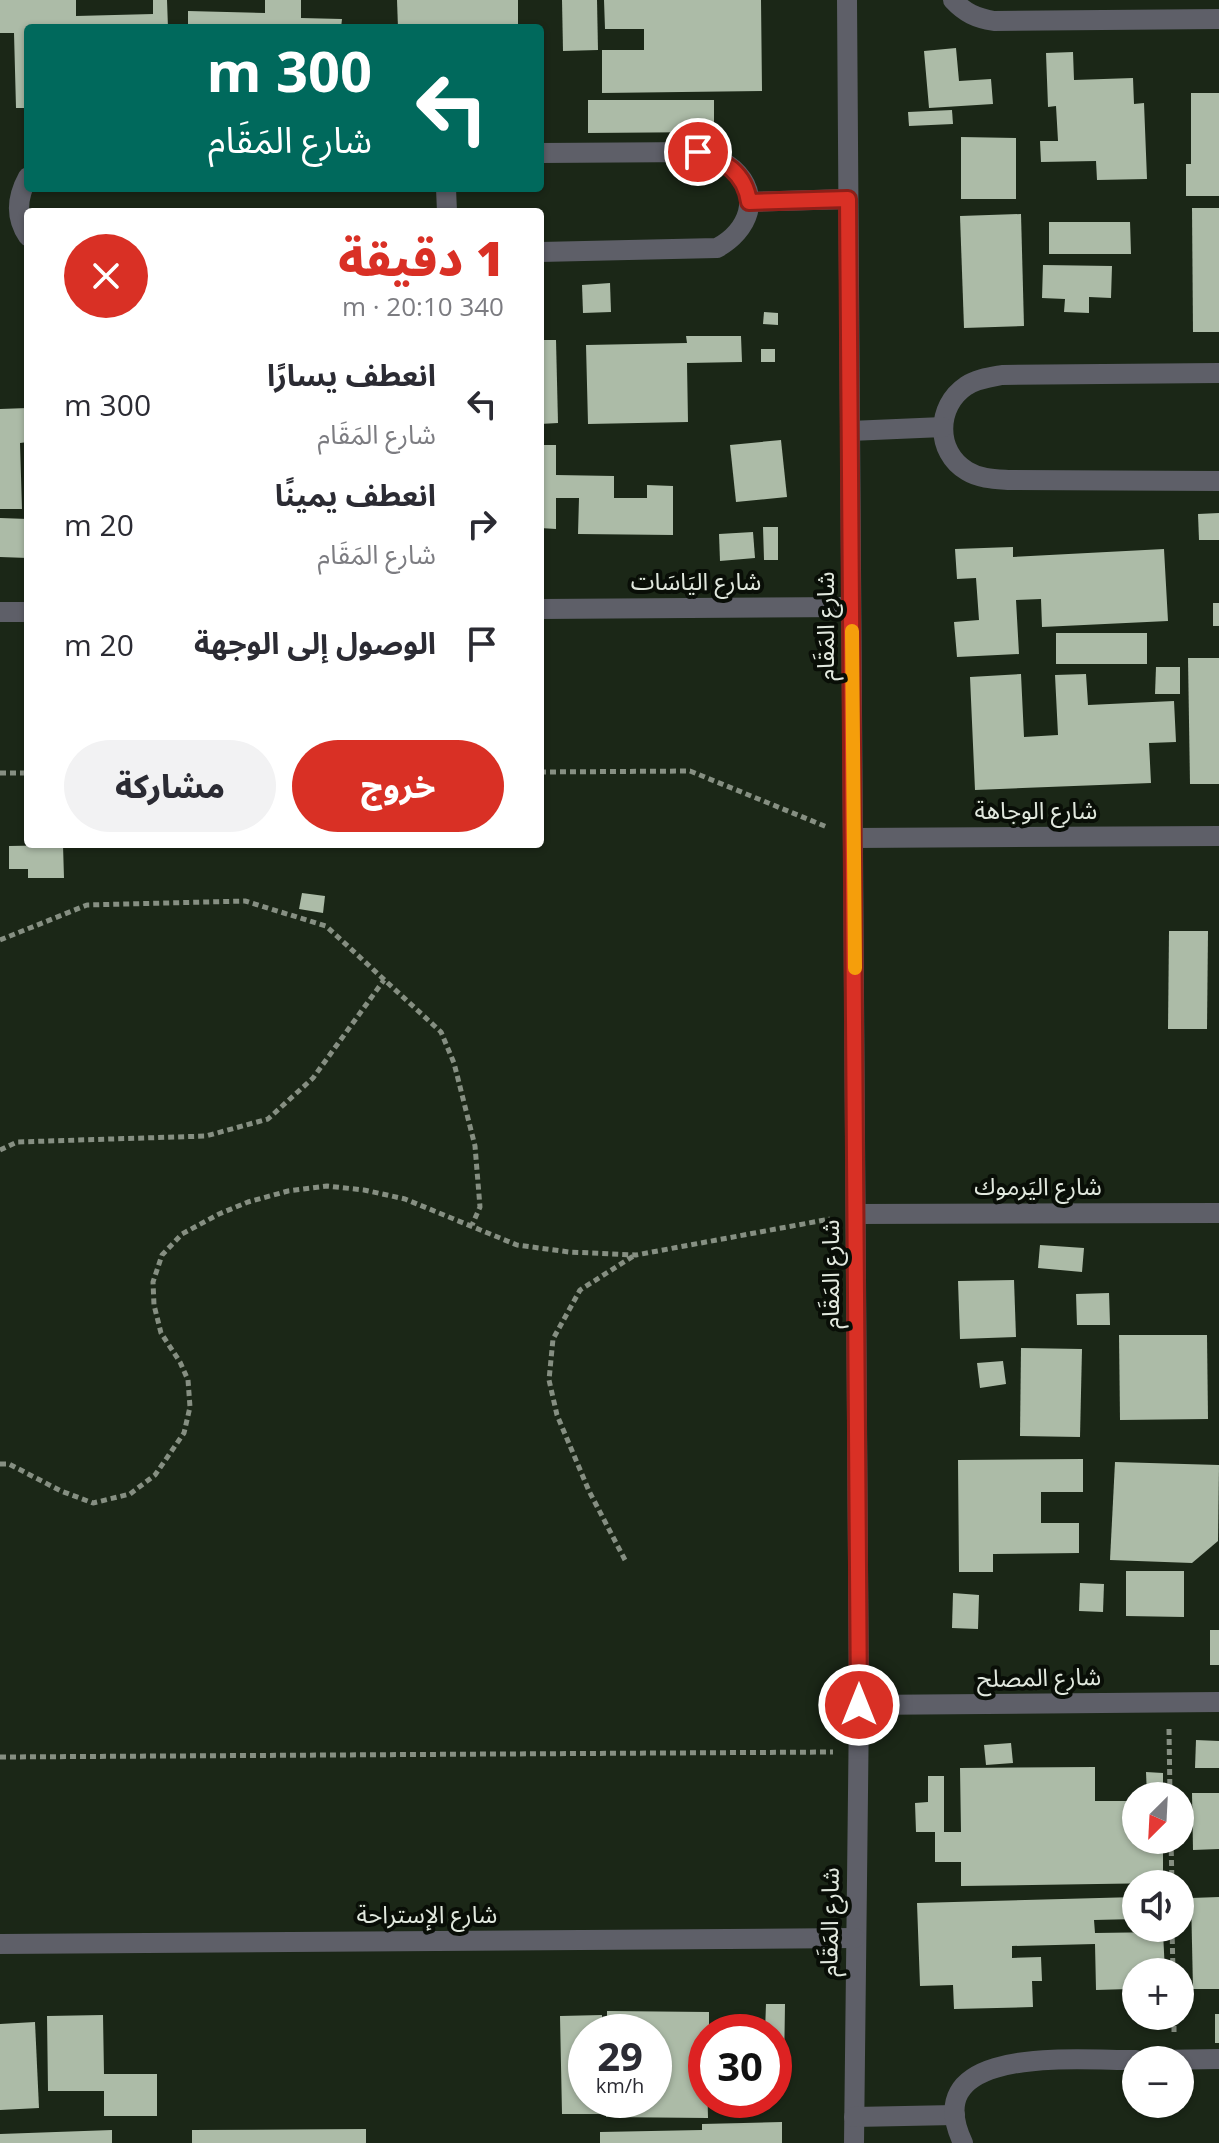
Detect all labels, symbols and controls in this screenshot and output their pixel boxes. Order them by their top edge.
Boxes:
text: 300 m [206,32,372,108]
icon: left [400,56,504,160]
text: شارع المَقَام [208,115,372,164]
pin [664,118,732,186]
icon: arrive [676,130,720,174]
text: 1 دقيقة [338,225,504,290]
button: close [64,234,148,318]
text: 340 m · 20:10 [342,288,504,324]
text: انعطف يسارًا [267,354,436,395]
icon: left [460,382,504,426]
text: 300 m [64,384,151,425]
text: شارع المَقَام [318,416,436,452]
text: انعطف يمينًا [275,474,436,515]
icon: right [460,502,504,546]
text: 20 m [64,504,134,545]
text: شارع المَقَام [318,536,436,572]
street label: شارع اليَاسَات [631,564,761,599]
street label: شارع المَقَام [808,571,844,681]
text: الوصول إلى الوجهة [194,622,436,663]
icon: arrive [460,622,504,666]
text: 20 m [64,624,134,665]
button: مشاركة [64,740,276,832]
button: خروج [292,740,504,832]
street label: شارع الوجاهة [975,793,1097,828]
street label: شارع اليَرموك [974,1169,1102,1204]
street label: شارع المَقَام [813,1219,849,1329]
street label: شارع المصلح [977,1659,1101,1696]
position arrow [817,1663,901,1747]
north arrow [1122,1782,1194,1854]
map controls [1122,1782,1194,2118]
street label: شارع المَقَام [811,1867,849,1977]
button: sound [1122,1870,1194,1942]
street label: شارع الإستراحة [357,1897,497,1932]
button: + [1122,1958,1194,2030]
speed limit sign: 30 [688,2014,792,2118]
text: 29 [597,2028,643,2083]
button: − [1122,2046,1194,2118]
text: km/h [596,2072,644,2099]

